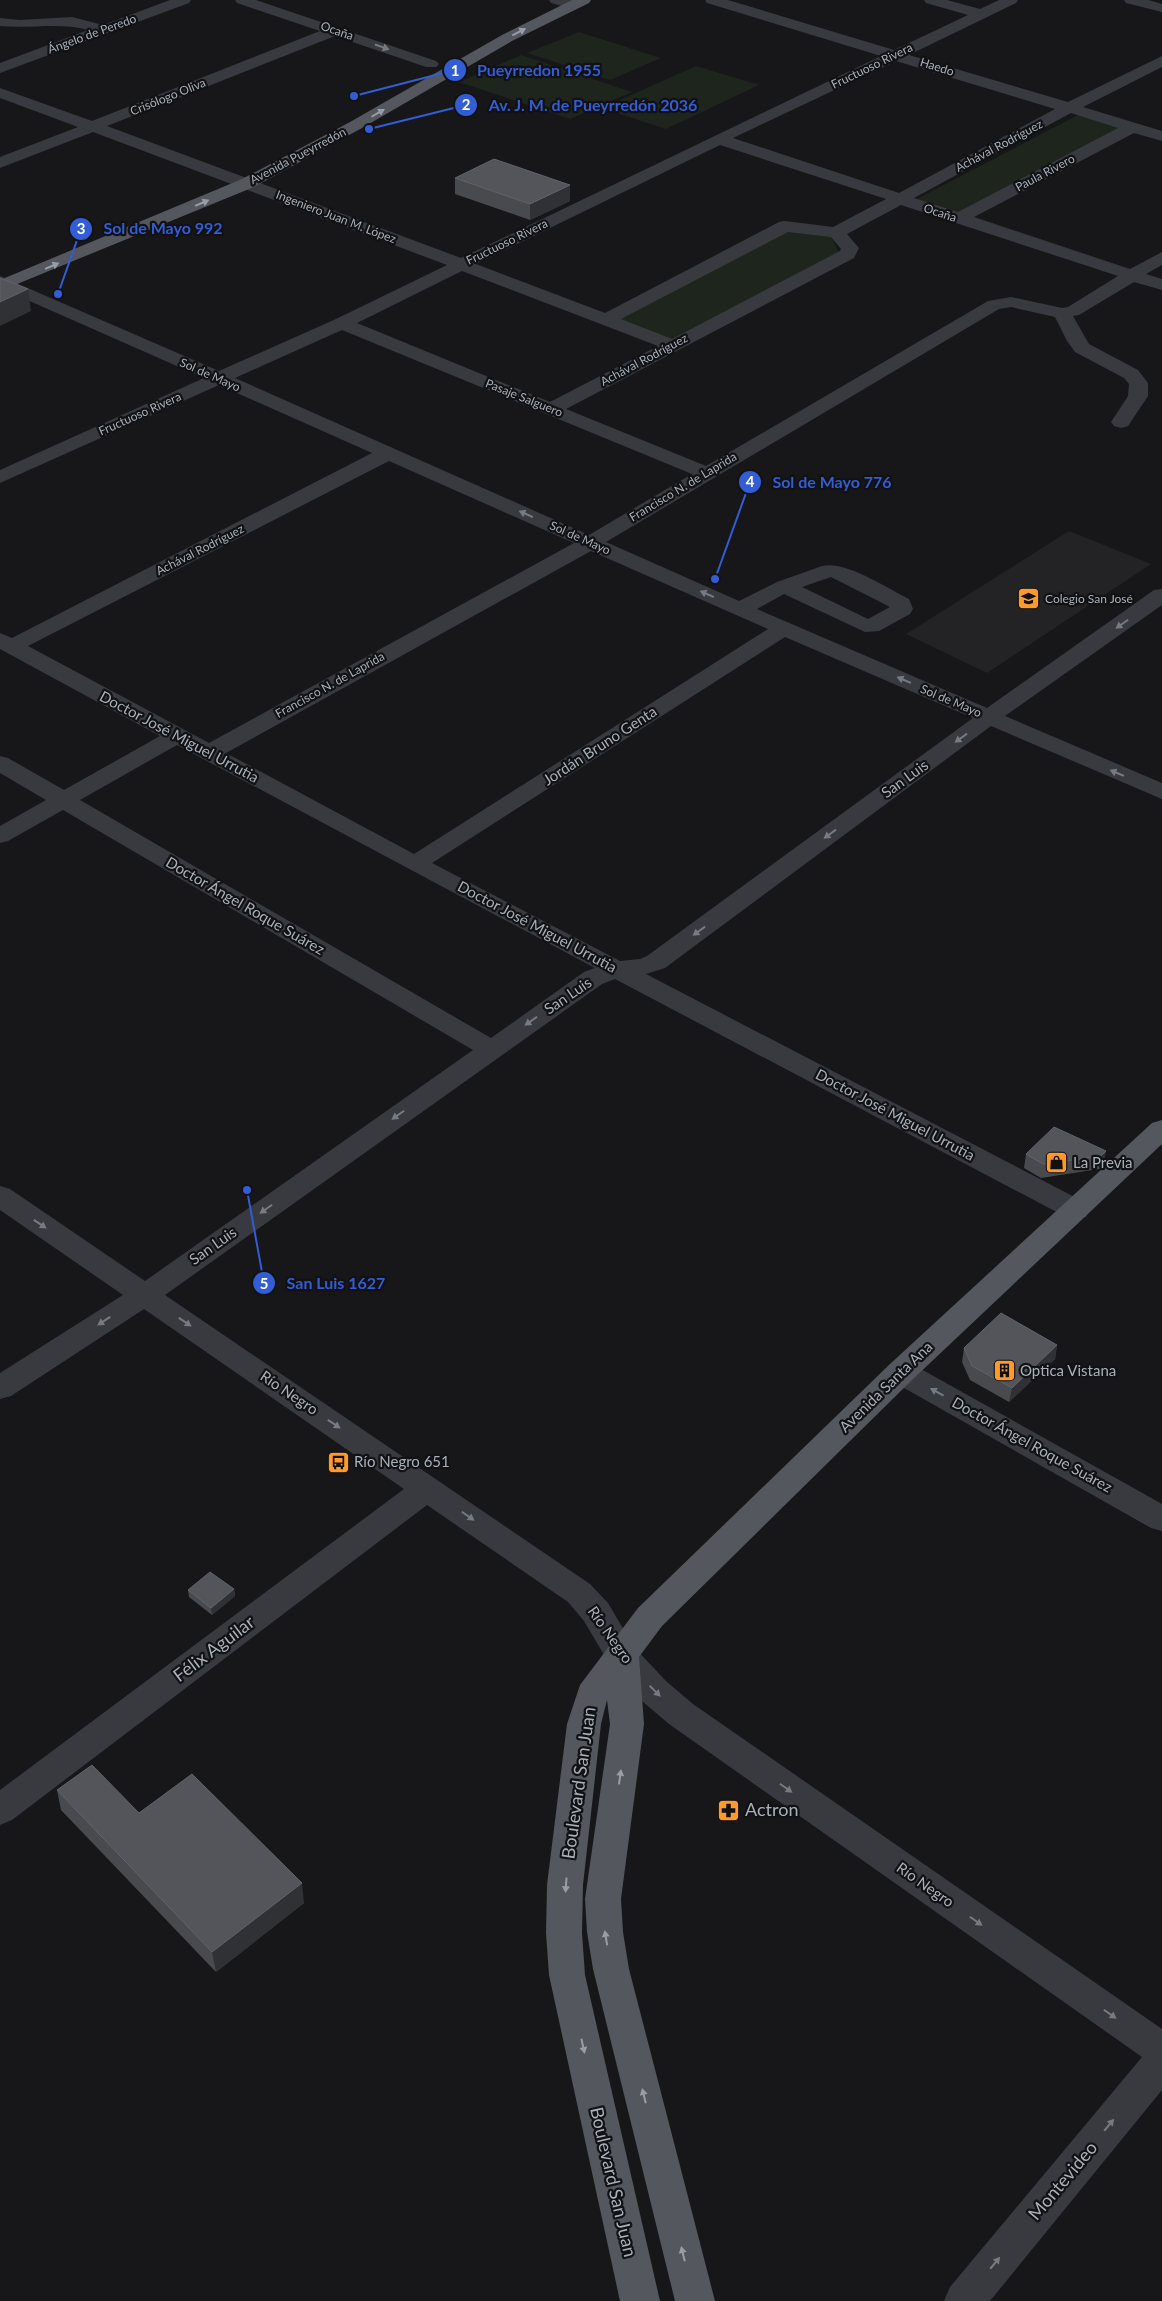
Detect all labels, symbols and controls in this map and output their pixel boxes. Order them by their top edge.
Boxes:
street label: Ángelo de Peredo [45,10,138,57]
street label: Ocaña [319,18,356,43]
one-way arrow [511,28,526,36]
street label: Fructuoso Rivera [829,39,915,92]
one-way arrow [374,43,389,51]
street label: Haedo [918,54,956,79]
callout: Pueyrredon 1955 [442,55,611,86]
text: Pueyrredon 1955 [477,60,601,79]
text: 1 [451,61,459,79]
street label: Crisólogo Oliva [128,75,208,118]
callout: Av. J. M. de Pueyrredón 2036 [454,90,708,121]
text: 2 [462,95,471,113]
text: Av. J. M. de Pueyrredón 2036 [488,95,697,114]
one-way arrow [371,108,384,117]
street label: Achával Rodríguez [953,116,1046,175]
street label: Avenida Pueyrredón [247,124,348,187]
street label: Paula Rivero [1012,151,1077,194]
street label: Ingeniero Juan M. López [274,187,399,247]
one-way arrow [195,198,209,206]
street label: Ocaña [922,200,959,225]
callout: Sol de Mayo 992 [68,213,232,244]
street label: Fructuoso Rivera [464,215,550,268]
text: Sol de Mayo 992 [103,218,223,237]
text: 3 [77,219,85,237]
one-way arrow [45,261,59,269]
street label: Achával Rodríguez [598,330,691,389]
street label: Sol de Mayo [177,354,243,395]
street label: Pasaje Salguero [483,375,565,420]
street label: Fructuoso Rivera [96,389,183,438]
street label: Francisco N. de Laprida [626,449,739,525]
callout: Sol de Mayo 776 [738,467,902,498]
text: 4 [746,472,755,490]
text: Sol de Mayo 776 [772,472,892,491]
one-way arrow [519,510,533,518]
street label: Sol de Mayo [547,517,613,558]
street label: Achával Rodríguez [153,521,247,578]
school or university icon: Colegio San José [1017,587,1041,611]
one-way arrow [700,590,714,598]
place label: Colegio San José [1045,591,1133,606]
one-way arrow [1115,619,1129,629]
street label: Francisco N. de Laprida [273,648,387,721]
one-way arrow [897,676,911,684]
street label: Sol de Mayo [918,681,984,720]
street label: Doctor José Miguel Urrutia [97,686,262,786]
street label: Jordán Bruno Genta [539,702,660,789]
one-way arrow [954,733,968,743]
street label: San Luis [878,755,931,801]
one-way arrow [1110,768,1124,776]
one-way arrow [823,829,837,839]
street label: Doctor Ángel Roque Suárez [163,852,328,958]
street label: Doctor José Miguel Urrutia [455,876,620,976]
one-way arrow [693,925,706,936]
street label: San Luis [540,973,595,1018]
one-way arrow [524,1016,537,1026]
street label: Doctor José Miguel Urrutia [813,1064,978,1164]
one-way arrow [392,1109,405,1120]
shop icon: La Previa [1045,1151,1069,1175]
place label: La Previa [1073,1153,1133,1171]
one-way arrow [259,1204,272,1214]
one-way arrow [34,1219,47,1229]
street label: San Luis [185,1222,239,1268]
callout: San Luis 1627 [251,1268,395,1299]
text: San Luis 1627 [287,1273,385,1292]
text: 5 [260,1274,268,1292]
one-way arrow [98,1316,111,1326]
one-way arrow [179,1317,192,1327]
street label: Avenida Santa Ana [835,1337,936,1435]
building icon: Optica Vistana [992,1359,1016,1383]
place label: Optica Vistana [1020,1361,1116,1379]
street label: Río Negro [257,1366,322,1418]
one-way arrow [930,1387,943,1396]
street label: Doctor Ángel Roque Suárez [949,1393,1116,1496]
one-way arrow [327,1419,341,1429]
bus stop icon: Río Negro 651 [326,1450,350,1474]
place label: Río Negro 651 [354,1452,450,1470]
one-way arrow [461,1511,474,1521]
street label: Río Negro [585,1602,637,1667]
street label: Félix Aguilar [168,1610,259,1686]
one-way arrow [649,1685,661,1697]
street label: Boulevard San Juan [556,1705,600,1860]
one-way arrow [616,1769,624,1785]
one-way arrow [779,1783,792,1793]
pharmacy icon: Actron [717,1798,741,1822]
place label: Actron [745,1798,798,1820]
street label: Río Negro [893,1858,958,1910]
one-way arrow [561,1877,569,1893]
one-way arrow [969,1916,983,1926]
one-way arrow [601,1930,609,1946]
one-way arrow [1103,2009,1116,2019]
one-way arrow [579,2038,587,2053]
one-way arrow [639,2089,647,2104]
street label: Boulevard San Juan [586,2105,642,2259]
one-way arrow [1104,2118,1115,2131]
street label: Montevideo [1023,2137,1101,2224]
one-way arrow [679,2246,687,2261]
one-way arrow [989,2257,1000,2270]

